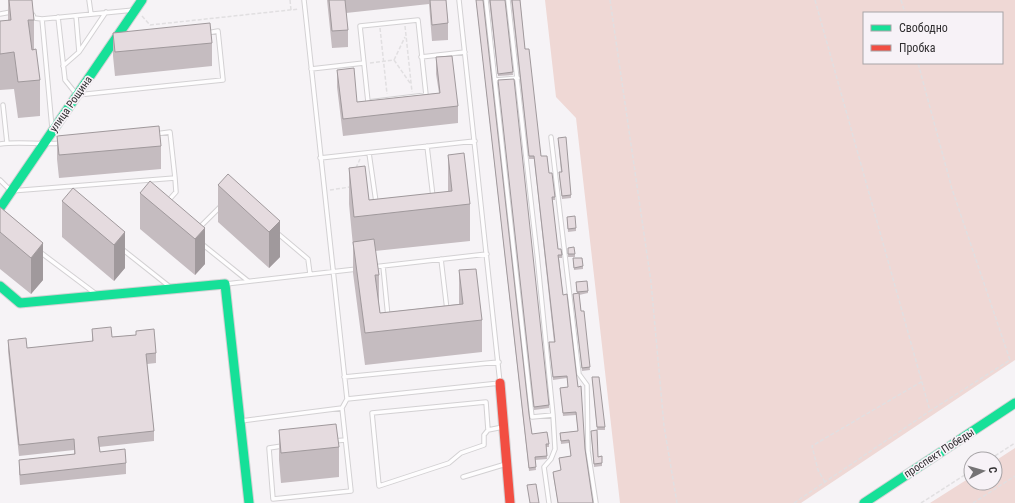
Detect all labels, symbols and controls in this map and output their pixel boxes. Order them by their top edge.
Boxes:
legend [863,12,1003,64]
text: Свободно [899,21,948,35]
text: Пробка [899,41,936,55]
street label: улица Рощина [47,74,95,134]
street label: проспект Победы [901,425,977,481]
north arrow [963,451,1003,491]
text: С [986,466,999,474]

